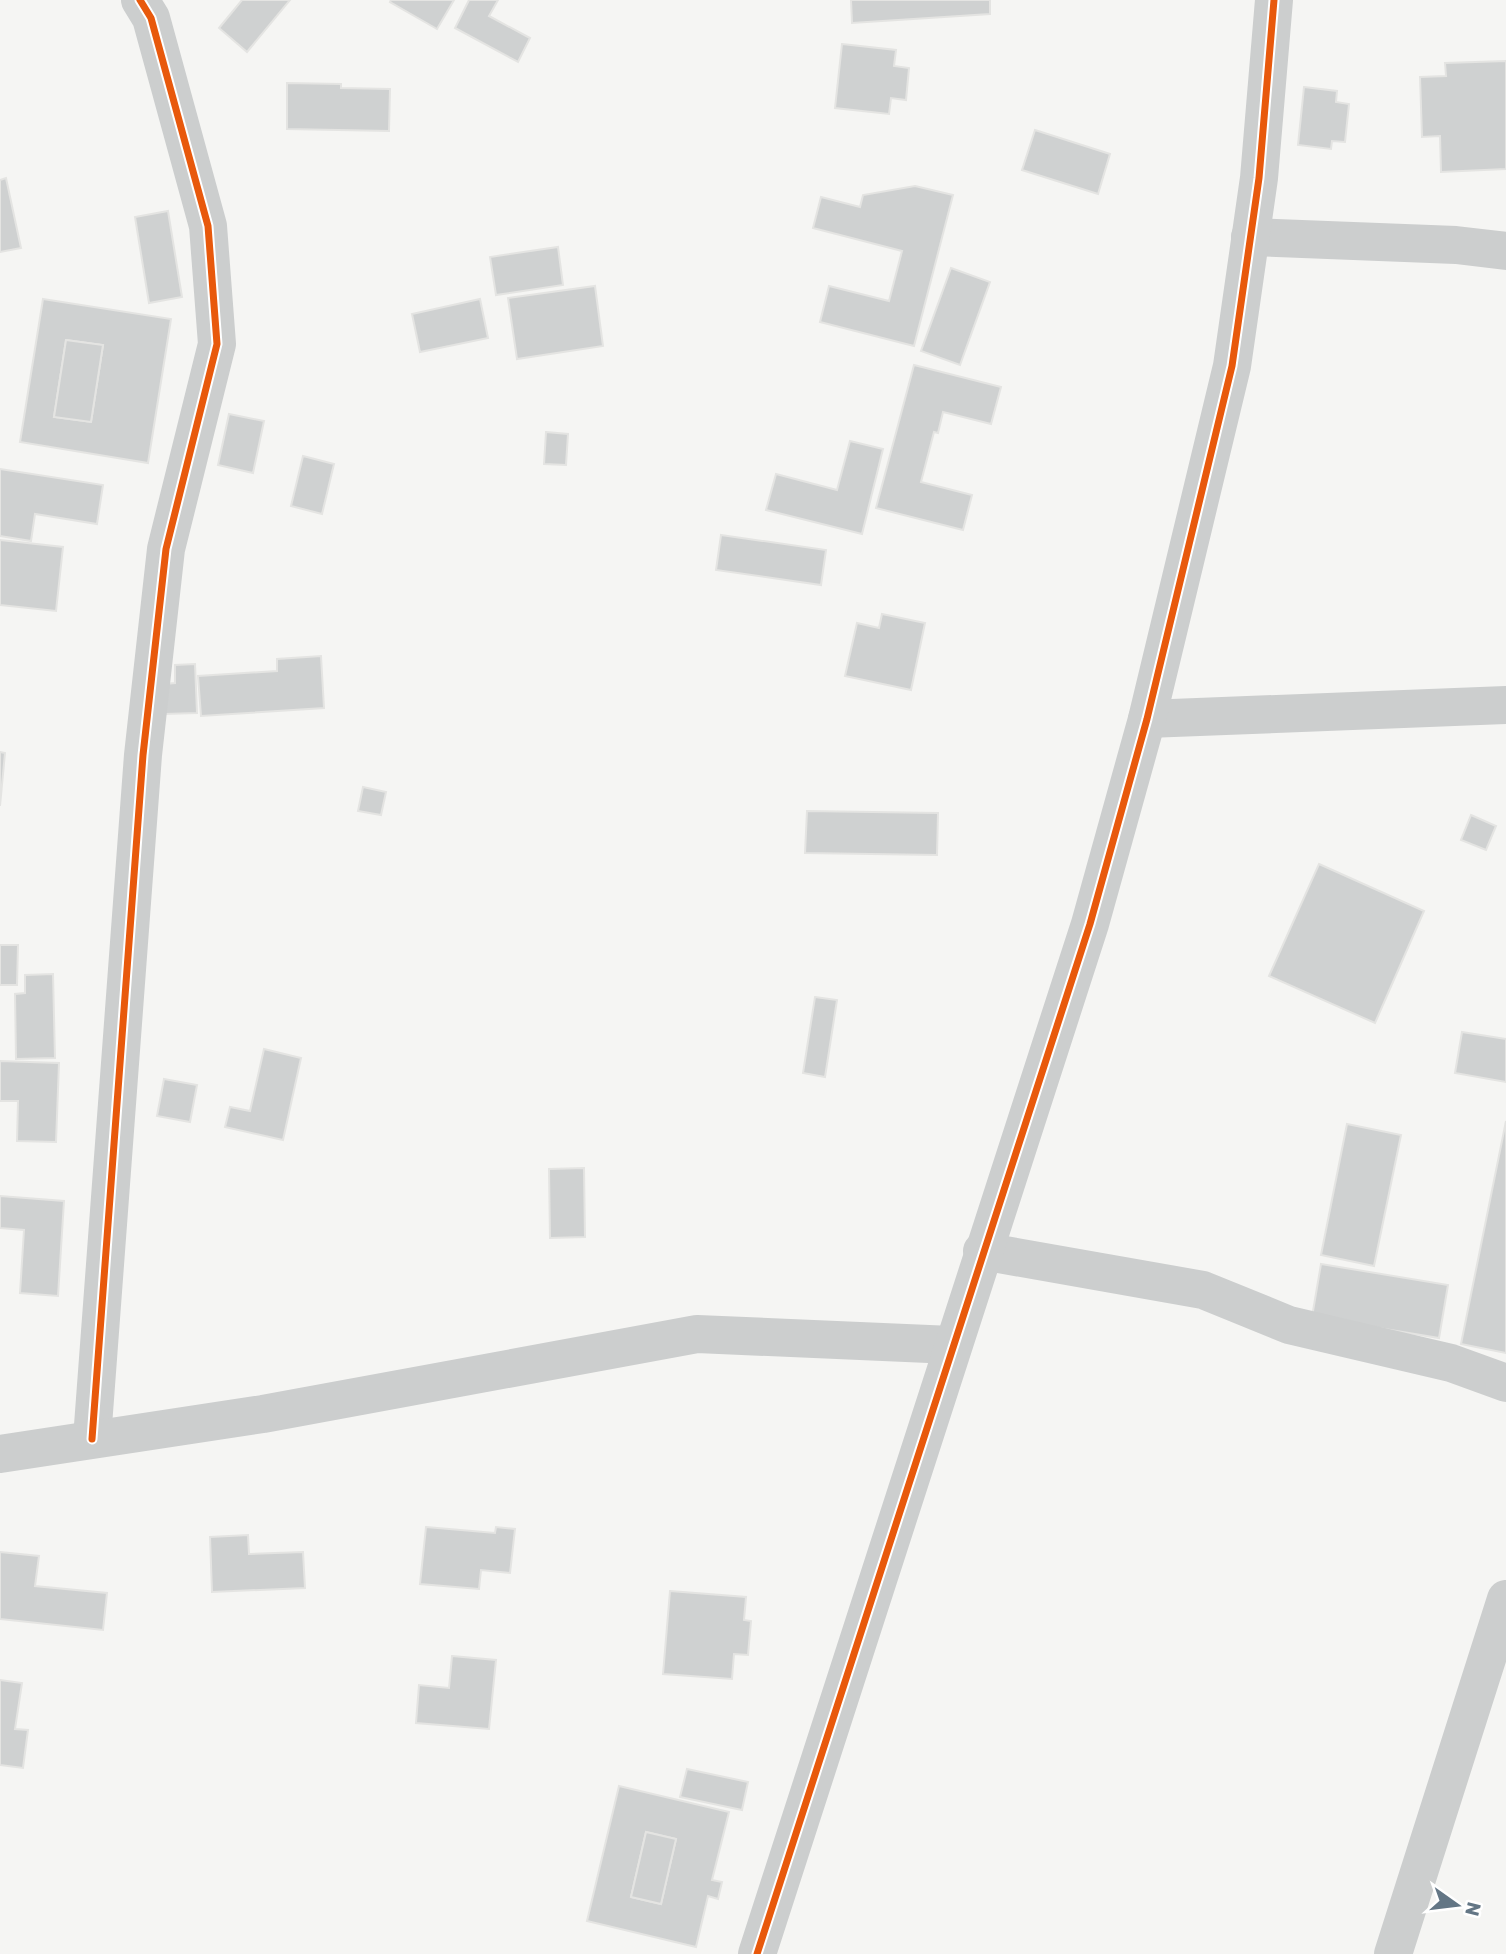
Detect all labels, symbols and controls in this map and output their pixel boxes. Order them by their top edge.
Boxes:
north arrow [1422,1870,1492,1940]
text: N [1460,1900,1486,1918]

